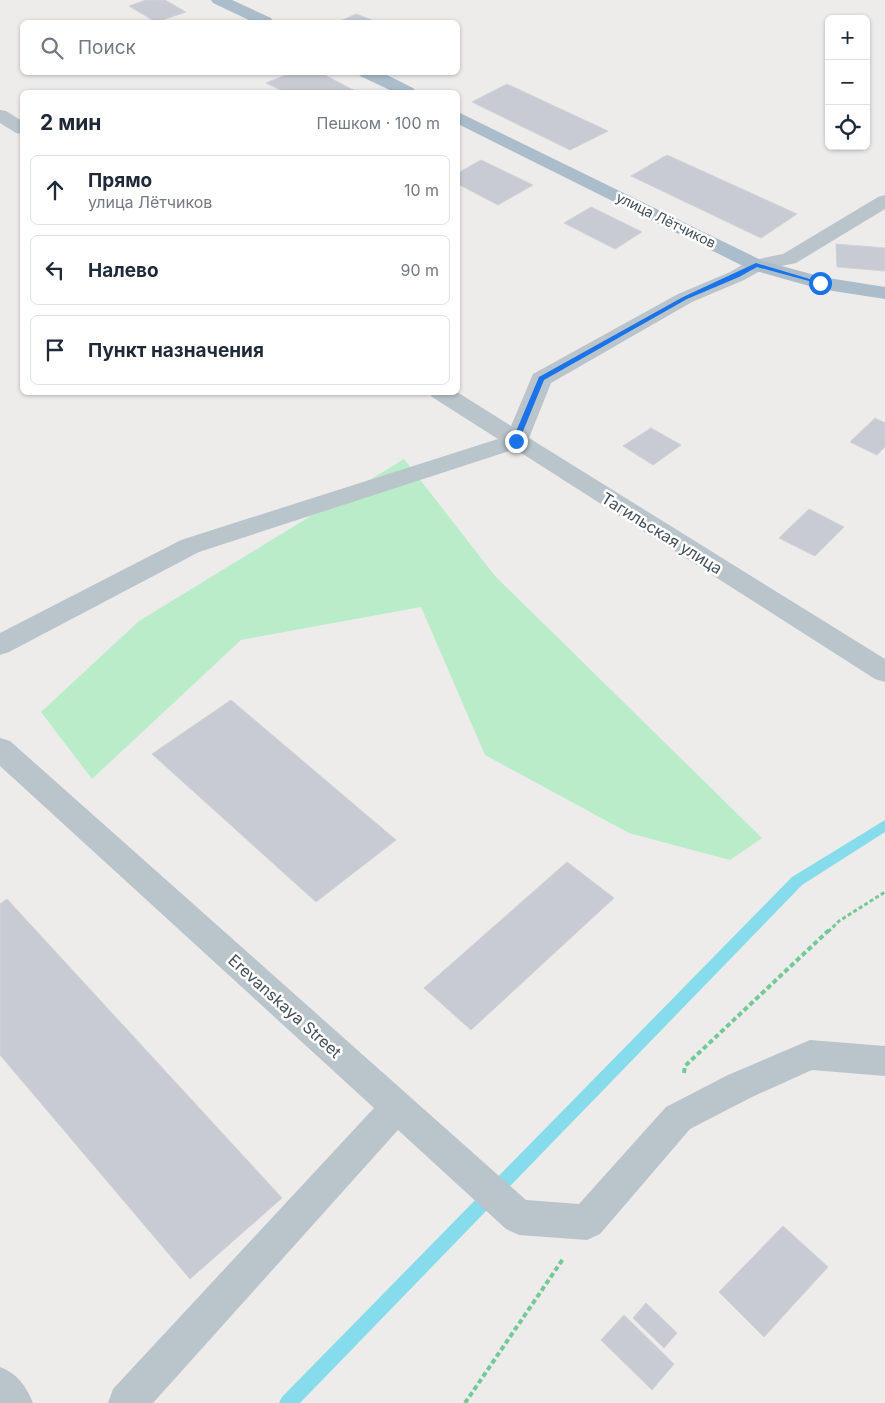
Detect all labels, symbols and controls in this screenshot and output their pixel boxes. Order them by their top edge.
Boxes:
map controls [825,15,870,150]
button: + [825,15,870,60]
search box [20,20,460,75]
icon: search [38,34,66,62]
text: Поиск [78,36,136,59]
button: − [825,60,870,105]
button: locate [825,105,870,150]
text: 2 мин [40,110,101,135]
text: Пешком · 100 m [317,113,440,133]
text: Прямо [88,169,152,192]
icon: ahead [41,176,69,204]
text: 10 m [404,180,439,200]
street label: улица Лётчиков [614,188,719,251]
text: улица Лётчиков [88,192,212,212]
icon: left [41,256,69,284]
text: Налево [88,259,159,282]
text: 90 m [400,260,439,280]
route start [809,272,832,295]
icon: arrive [41,336,69,364]
text: Пункт назначения [88,339,264,362]
route end [505,430,528,453]
street label: Тагильская улица [598,488,726,578]
street label: Erevanskaya Street [224,950,346,1062]

